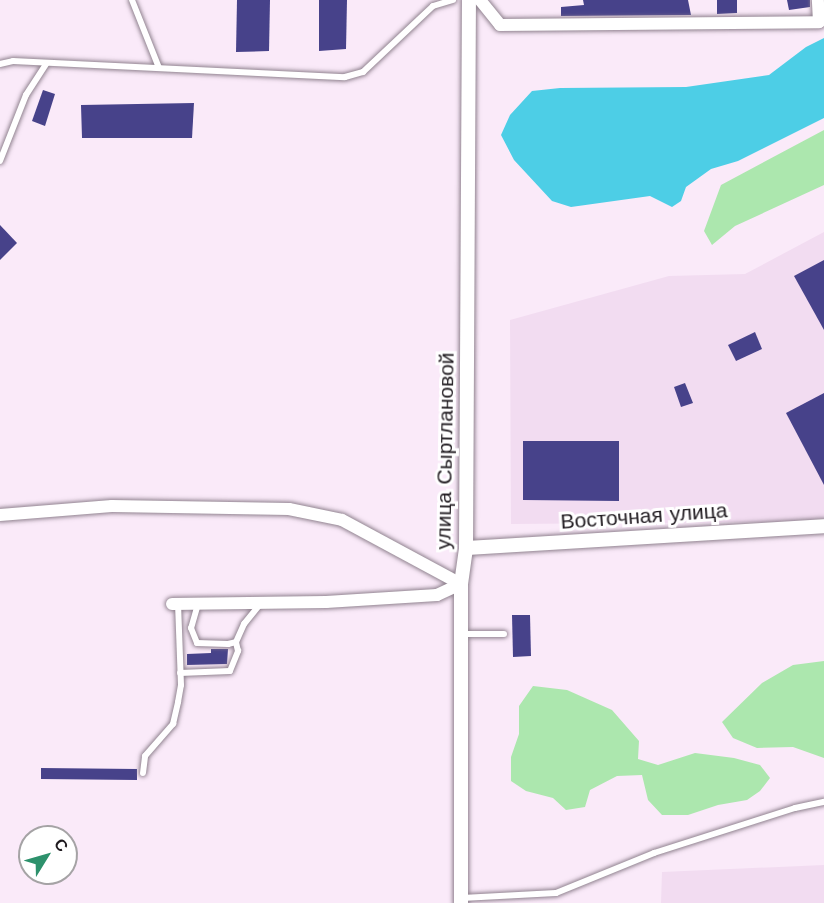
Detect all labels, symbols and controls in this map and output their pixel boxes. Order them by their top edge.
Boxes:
street label: улица Сыртлановой [431,352,459,550]
street label: Восточная улица [560,498,728,534]
north arrow [18,825,78,885]
text: С [50,835,72,855]

